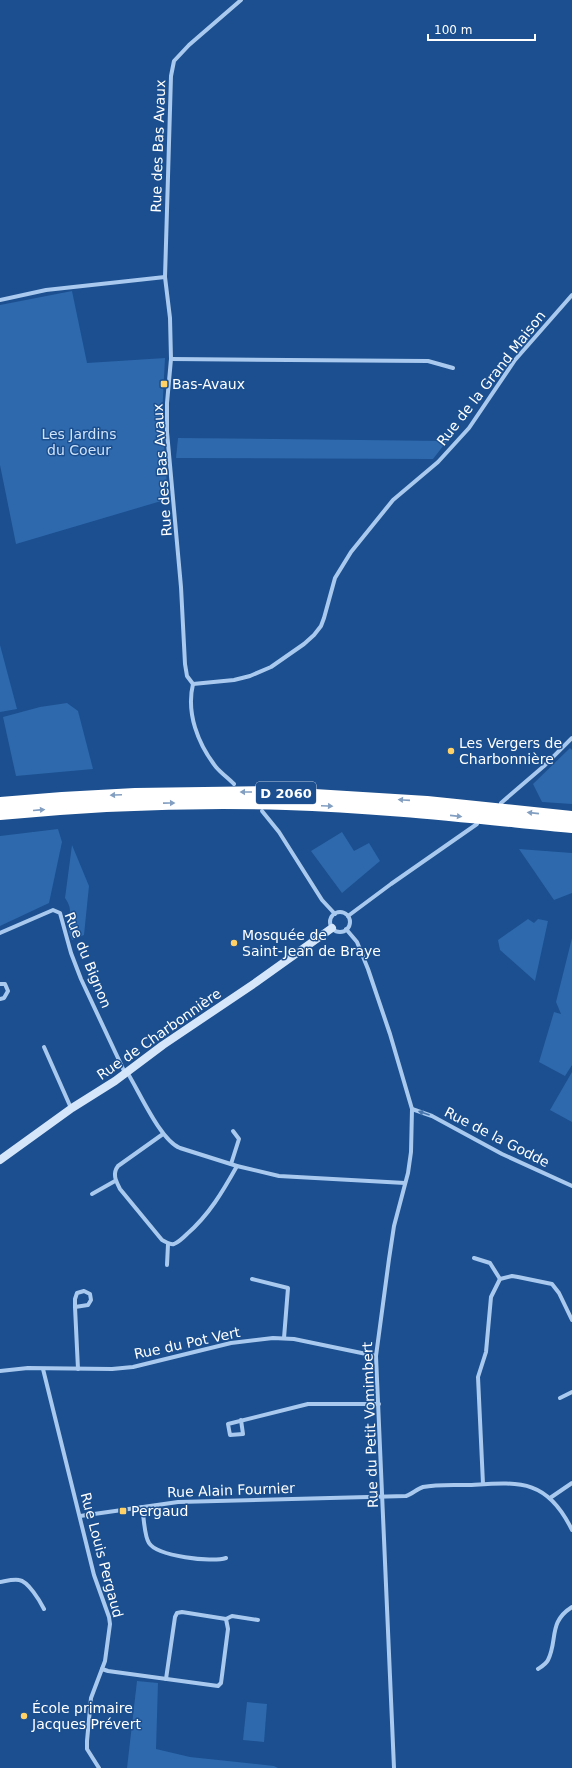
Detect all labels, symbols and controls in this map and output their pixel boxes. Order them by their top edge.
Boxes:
scale bar [428,16,535,42]
text: 100 m [434,23,472,37]
street label: Rue des Bas Avaux [148,79,168,213]
street label: Rue de la Grand Maison [433,307,549,449]
place label: Bas-Avaux [172,376,245,392]
marker: Bas-Avaux [159,379,169,389]
street label: Rue des Bas Avaux [149,403,175,537]
park label: Les Jardins du Coeur [41,426,117,458]
place label: Les Vergers de Charbonnière [459,735,562,767]
marker: Les Vergers de Charbonnière [446,746,456,756]
road number: D 2060 [256,782,316,804]
one-way arrow [239,789,252,795]
one-way arrow [110,791,122,798]
one-way arrow [398,797,410,804]
one-way arrow [163,800,176,806]
one-way arrow [321,802,333,809]
one-way arrow [33,807,45,814]
one-way arrow [527,810,539,816]
one-way arrow [450,812,462,819]
street label: Rue du Bignon [61,910,115,1010]
place label: Mosquée de Saint-Jean de Braye [242,927,381,959]
marker: Mosquée de Saint-Jean de Braye [229,938,239,948]
street label: Rue de Charbonnière [94,985,224,1083]
street label: Rue de la Godde [442,1104,552,1170]
one-way arrow [418,1110,430,1116]
street label: Rue du Pot Vert [132,1324,242,1362]
street label: Rue du Petit Vomimbert [359,1341,381,1508]
street label: Rue Alain Fournier [167,1480,295,1500]
street label: Rue Louis Pergaud [78,1491,126,1619]
place label: Pergaud [131,1503,188,1519]
marker: Pergaud [118,1506,128,1516]
place label: École primaire Jacques Prévert [31,1700,141,1732]
marker: École primaire Jacques Prévert [19,1711,29,1721]

